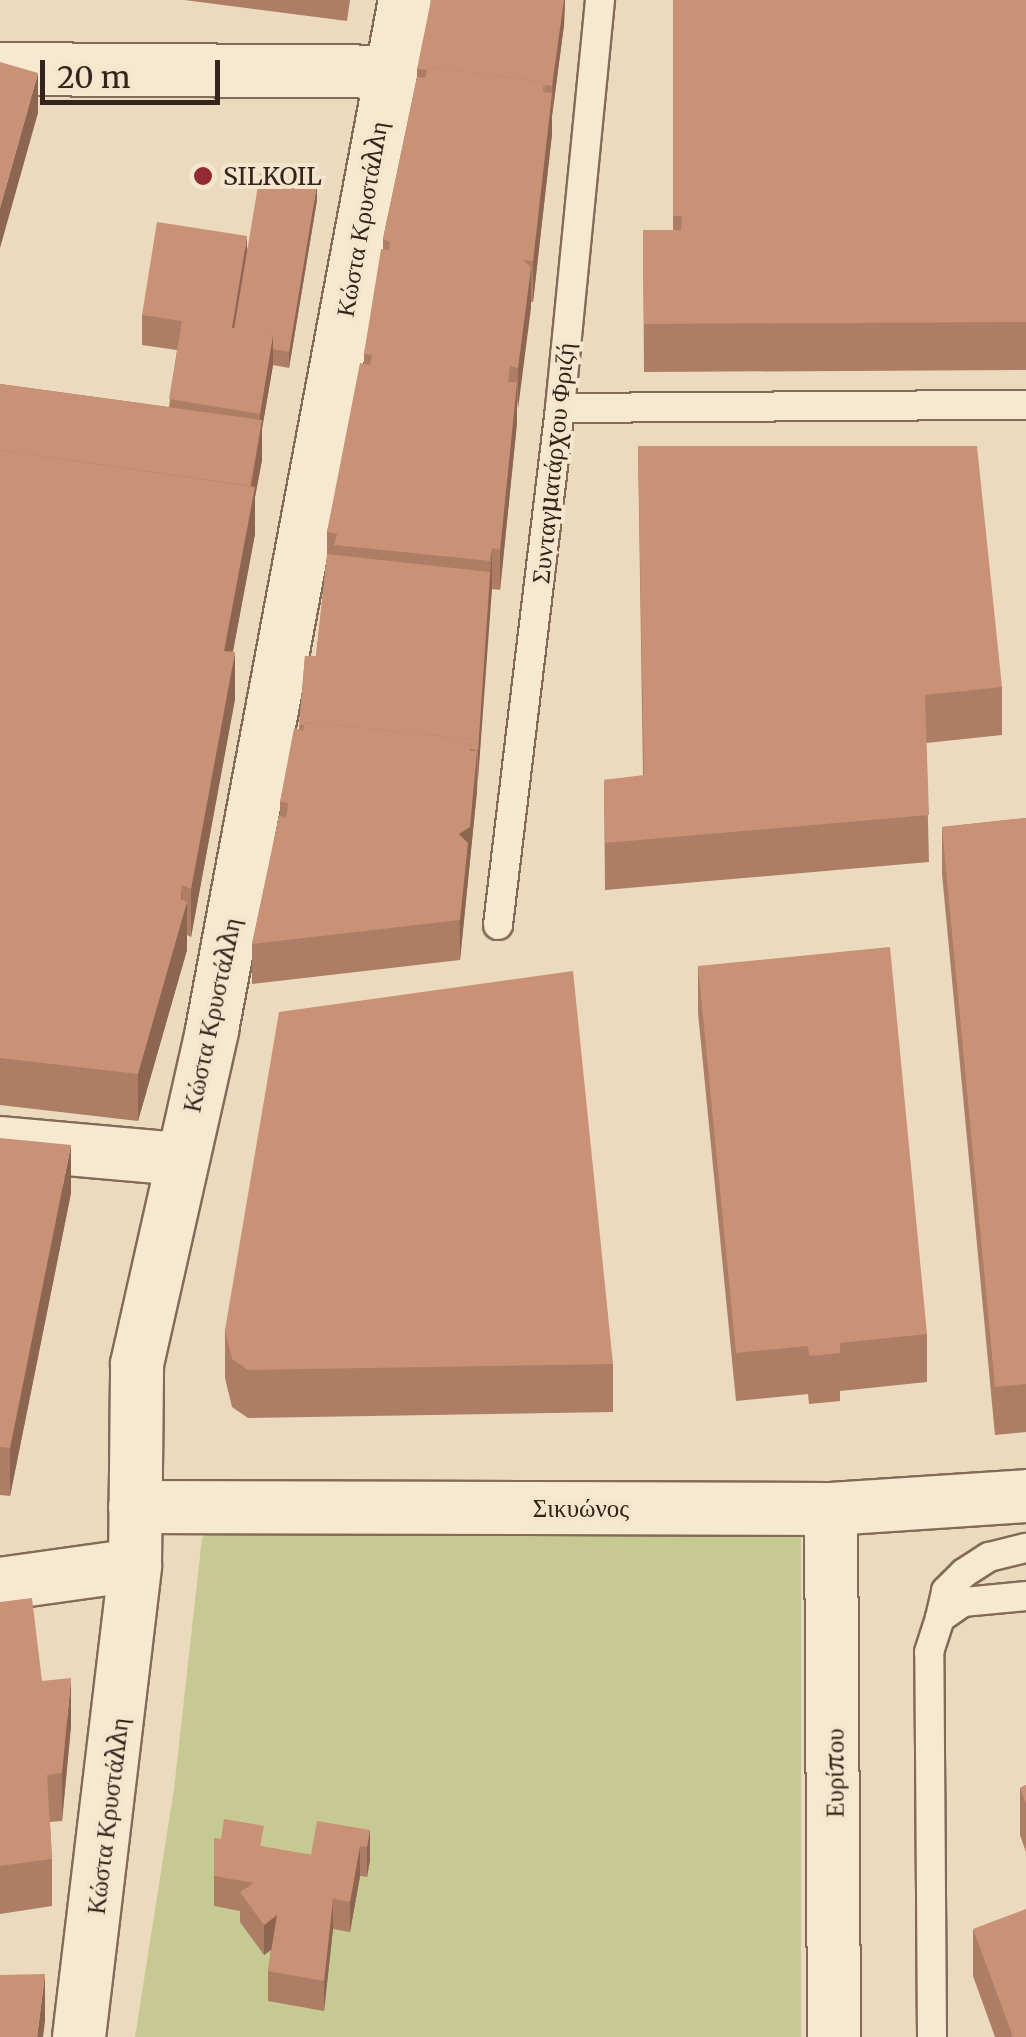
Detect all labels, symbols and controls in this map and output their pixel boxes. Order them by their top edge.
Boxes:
scale bar [45,40,225,102]
text: 20 m [57,58,130,96]
street label: Κώστα Κρυστάλλη [330,119,394,319]
place label: SILKOIL [223,161,322,191]
marker: SILKOIL [192,165,214,187]
street label: Συνταγματάρχου Φριζή [525,341,581,585]
street label: Κώστα Κρυστάλλη [177,915,247,1115]
street label: Σικυώνος [533,1493,629,1523]
street label: Κώστα Κρυστάλλη [81,1716,135,1916]
street label: Ευρίπου [820,1728,850,1818]

